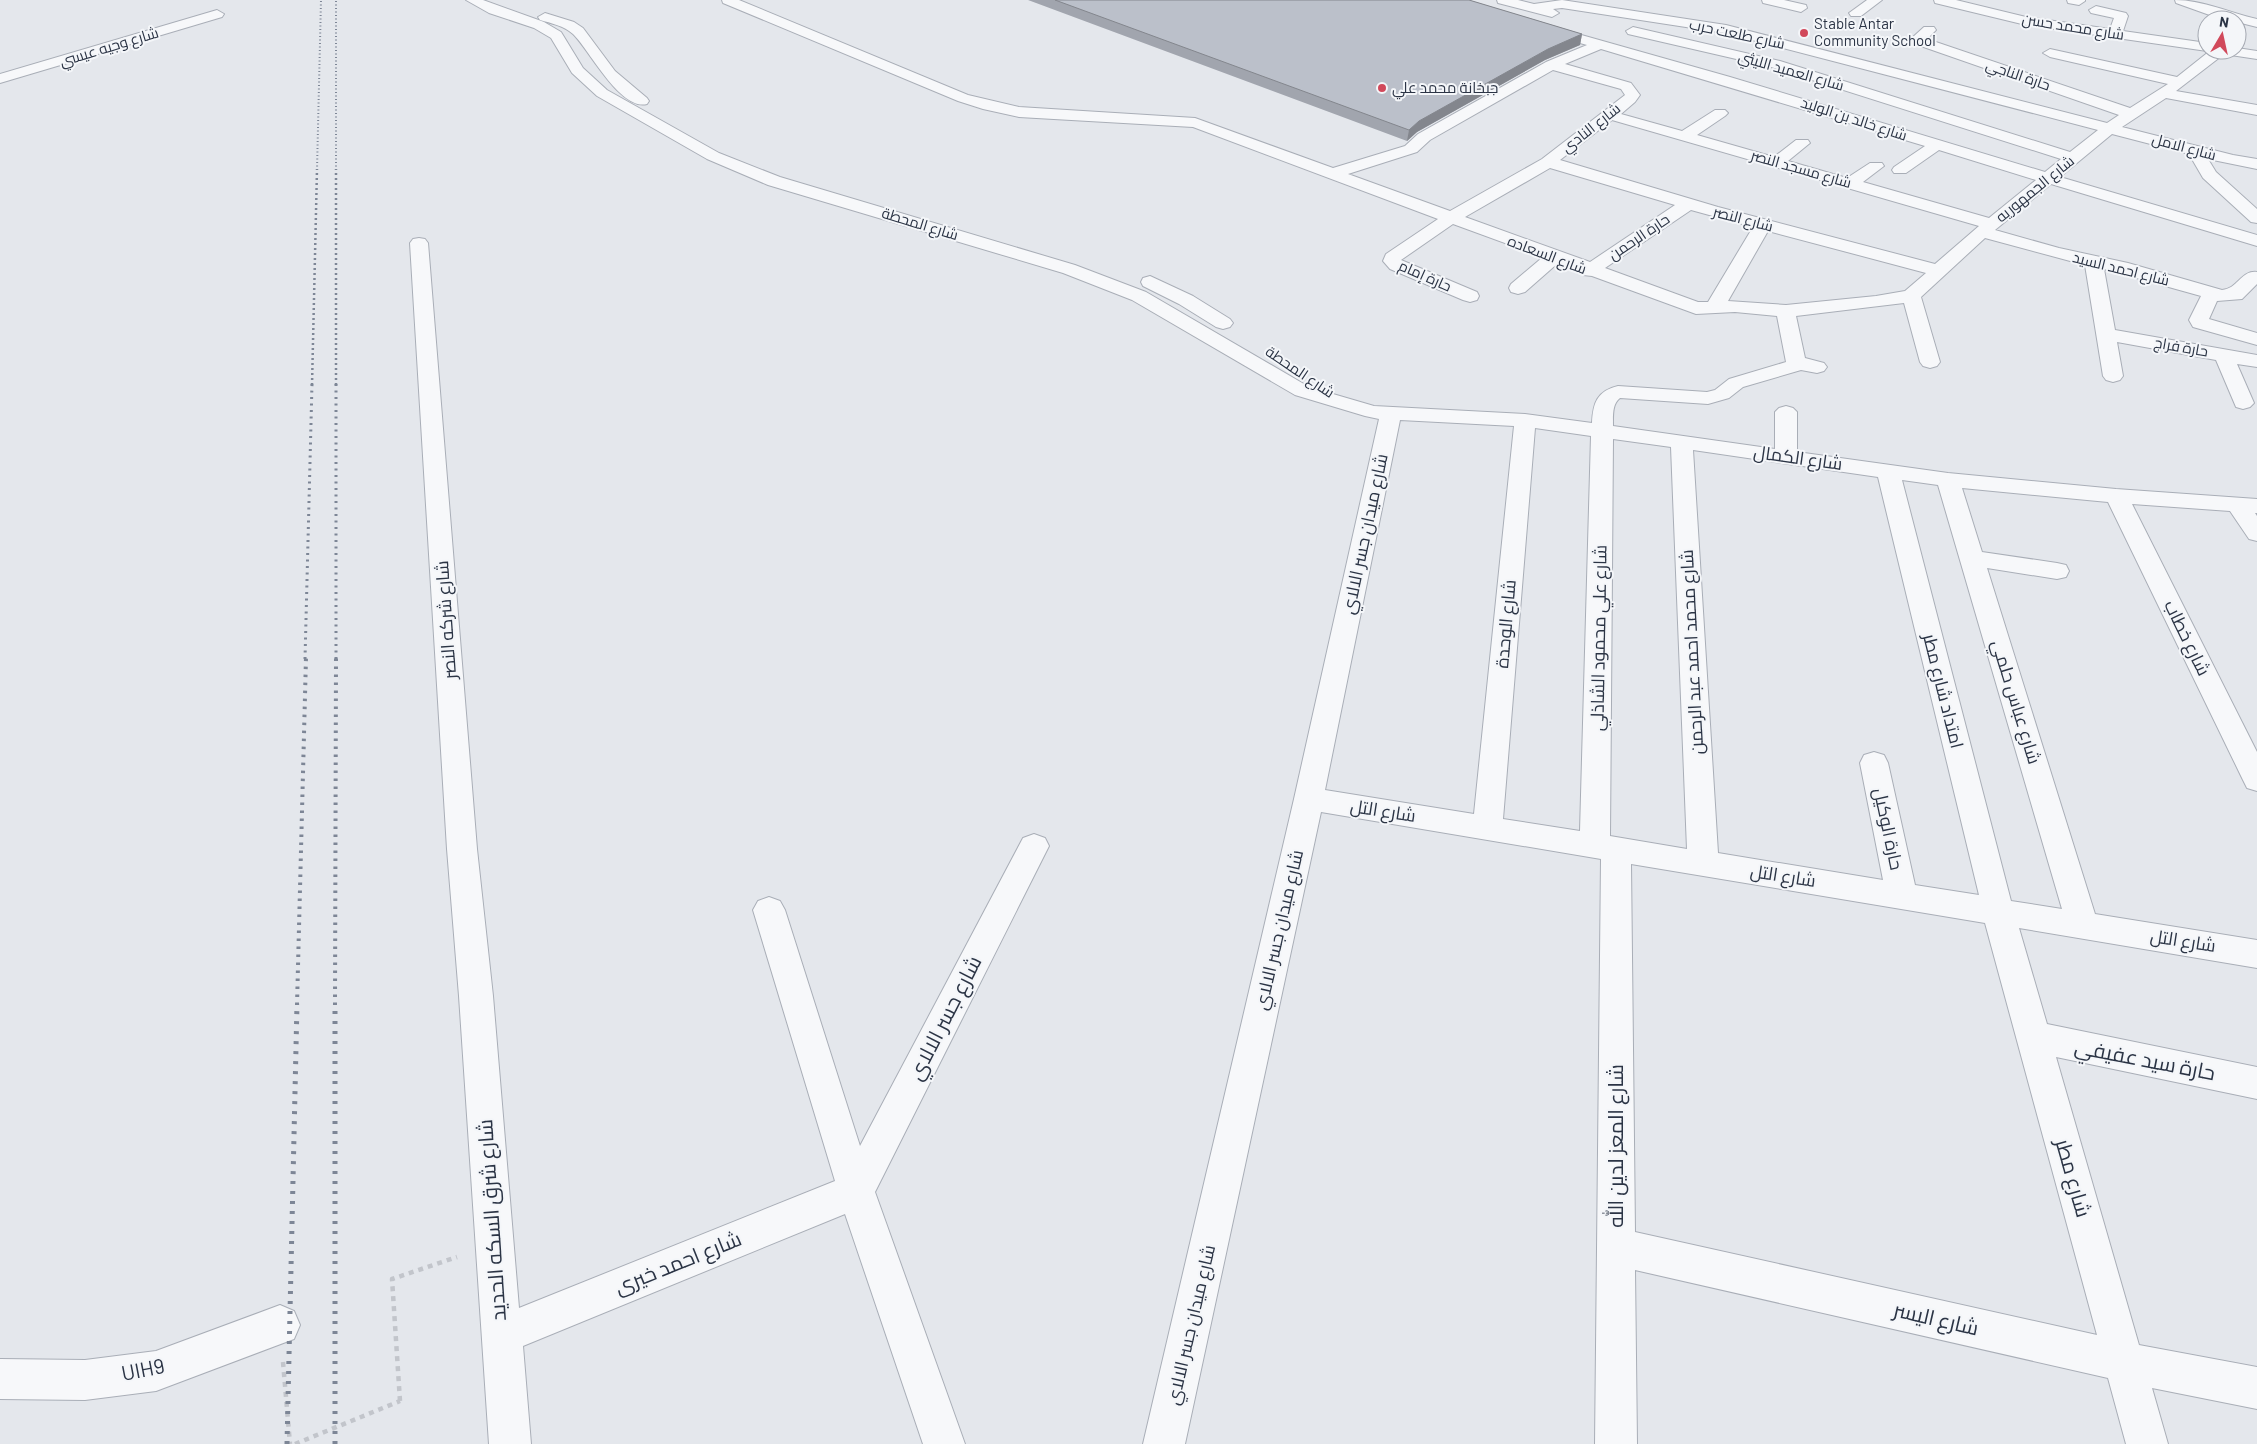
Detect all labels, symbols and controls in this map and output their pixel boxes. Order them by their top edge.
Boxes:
street label: شارع محمد حسن [2020,9,2126,46]
north arrow [2197,10,2247,60]
text: N [2218,13,2230,31]
street label: شارع طلعت حرب [1687,14,1787,55]
place label: Stable Antar Community School [1814,14,1936,49]
street label: شارع وجيه عيسي [57,22,162,73]
marker: Stable Antar Community School [1798,27,1810,39]
street label: شارع العميد الليثي [1735,46,1846,98]
street label: حارة الناجي [1982,55,2053,97]
place label: جبخانة محمد علي [1392,78,1498,100]
marker: جبخانة محمد علي [1376,82,1388,94]
street label: شارع خالد بن الوليد [1798,92,1910,147]
street label: شارع النادي [1557,99,1626,159]
street label: شارع الامل [2149,129,2218,166]
street label: شارع مسجد النصر [1747,145,1854,194]
street label: شارع الجمهوريه [1991,151,2079,228]
street label: شارع النصر [1710,201,1775,238]
street label: شارع المحطة [879,203,961,246]
street label: حارة الرحمن [1604,209,1674,265]
street label: شارع السعاده [1504,231,1589,280]
street label: شارع احمد السيد [2070,247,2171,292]
street label: حارة إمام [1395,255,1455,297]
street label: حارة فراج [2152,332,2210,363]
street label: شارع المحطة [1261,342,1338,403]
street label: شارع الكمال [1752,440,1844,476]
street label: شارع ميدان جسر الالاي [1336,451,1396,617]
street label: شارع علي محمود الشاذلي [1585,545,1615,732]
street label: شارع محمد احمد عبد الرحمن [1675,549,1709,755]
street label: شارع شركه النصر [430,560,462,681]
street label: شارع الوحدة [1490,579,1522,669]
street label: شارع خطاب [2158,596,2216,680]
street label: امتداد شارع مطر [1917,630,1969,751]
street label: شارع عباس حلمي [1984,637,2046,768]
street label: حارة الوكيل [1869,786,1908,872]
street label: شارع التل [1348,794,1418,828]
street label: شارع ميدان جسر الالاي [1249,848,1311,1013]
street label: شارع التل [1748,859,1818,893]
street label: شارع التل [2148,924,2218,958]
street label: شارع جسر الالاي [902,951,990,1086]
street label: حارة سيد عفيفي [2072,1033,2218,1089]
street label: شارع المعز لدين الله [1602,1064,1630,1228]
street label: شارع شرق السكه الحديد [471,1118,513,1322]
street label: شارع مطر [2048,1135,2098,1220]
street label: شارع احمد خيرى [610,1225,746,1301]
street label: شارع ميدان جسر الالاي [1161,1243,1223,1408]
street label: شارع اليسر [1890,1295,1981,1342]
street label: UIH9 [119,1352,166,1385]

